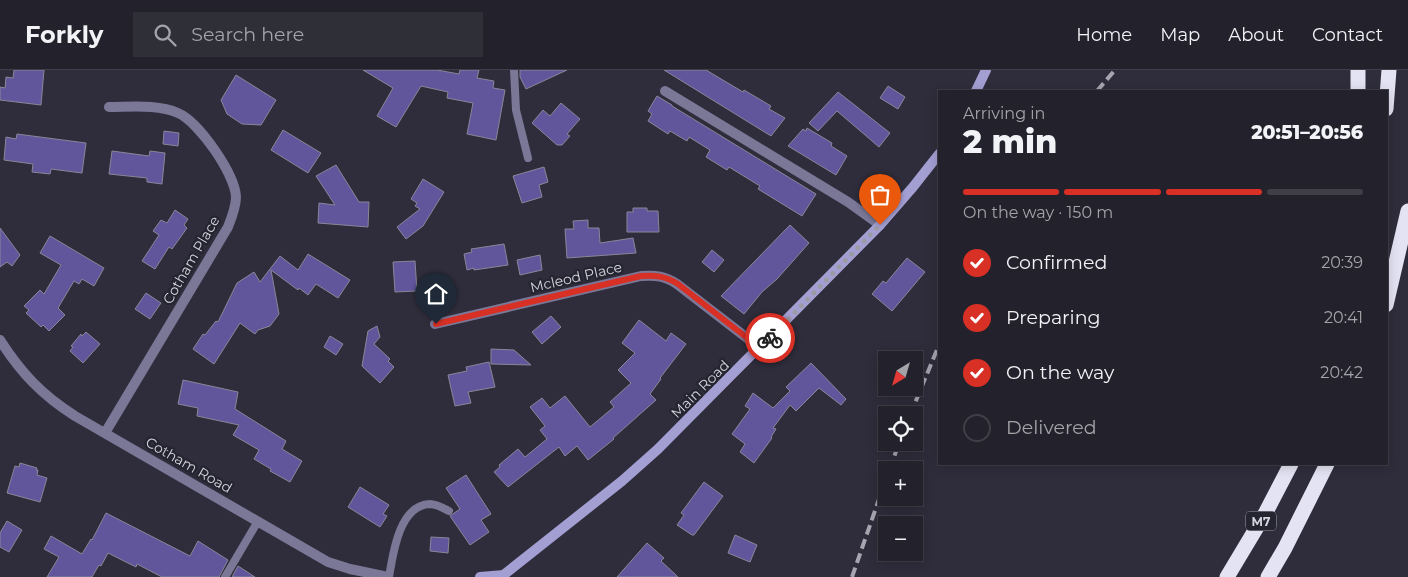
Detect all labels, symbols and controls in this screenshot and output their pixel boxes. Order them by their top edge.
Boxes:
search box [133,12,483,57]
text: Forkly [25,20,103,49]
icon: search [151,21,179,49]
text: Search here [191,23,304,46]
text: Home [1076,24,1132,46]
text: Map [1160,24,1200,46]
text: About [1228,24,1284,46]
text: Contact [1312,24,1383,46]
text: Arriving in [963,104,1045,123]
text: 20:51–20:56 [1251,121,1363,144]
text: 2 min [963,122,1057,161]
pin [859,174,901,225]
icon: bag [866,181,894,209]
text: On the way · 150 m [963,203,1113,222]
street label: Cotham Place [159,213,223,307]
icon: check [963,249,991,277]
text: Confirmed [1006,251,1107,274]
text: 20:39 [1321,253,1363,272]
street label: Mcleod Place [528,258,624,296]
pin [415,273,457,324]
icon: home [422,280,450,308]
icon: check [963,304,991,332]
text: Preparing [1006,306,1101,329]
text: 20:41 [1324,308,1363,327]
courier [745,313,795,363]
icon: bike [756,324,784,352]
north arrow [878,351,922,396]
map controls [878,351,923,561]
street label: Main Road [667,356,733,422]
icon: check [963,359,991,387]
text: On the way [1006,361,1114,384]
text: 20:42 [1320,363,1363,382]
button: locate [878,406,923,451]
text: Delivered [1006,416,1097,439]
street label: Cotham Road [143,433,235,497]
button: + [878,461,923,506]
road number: M7 [1246,512,1276,531]
button: − [878,516,923,561]

